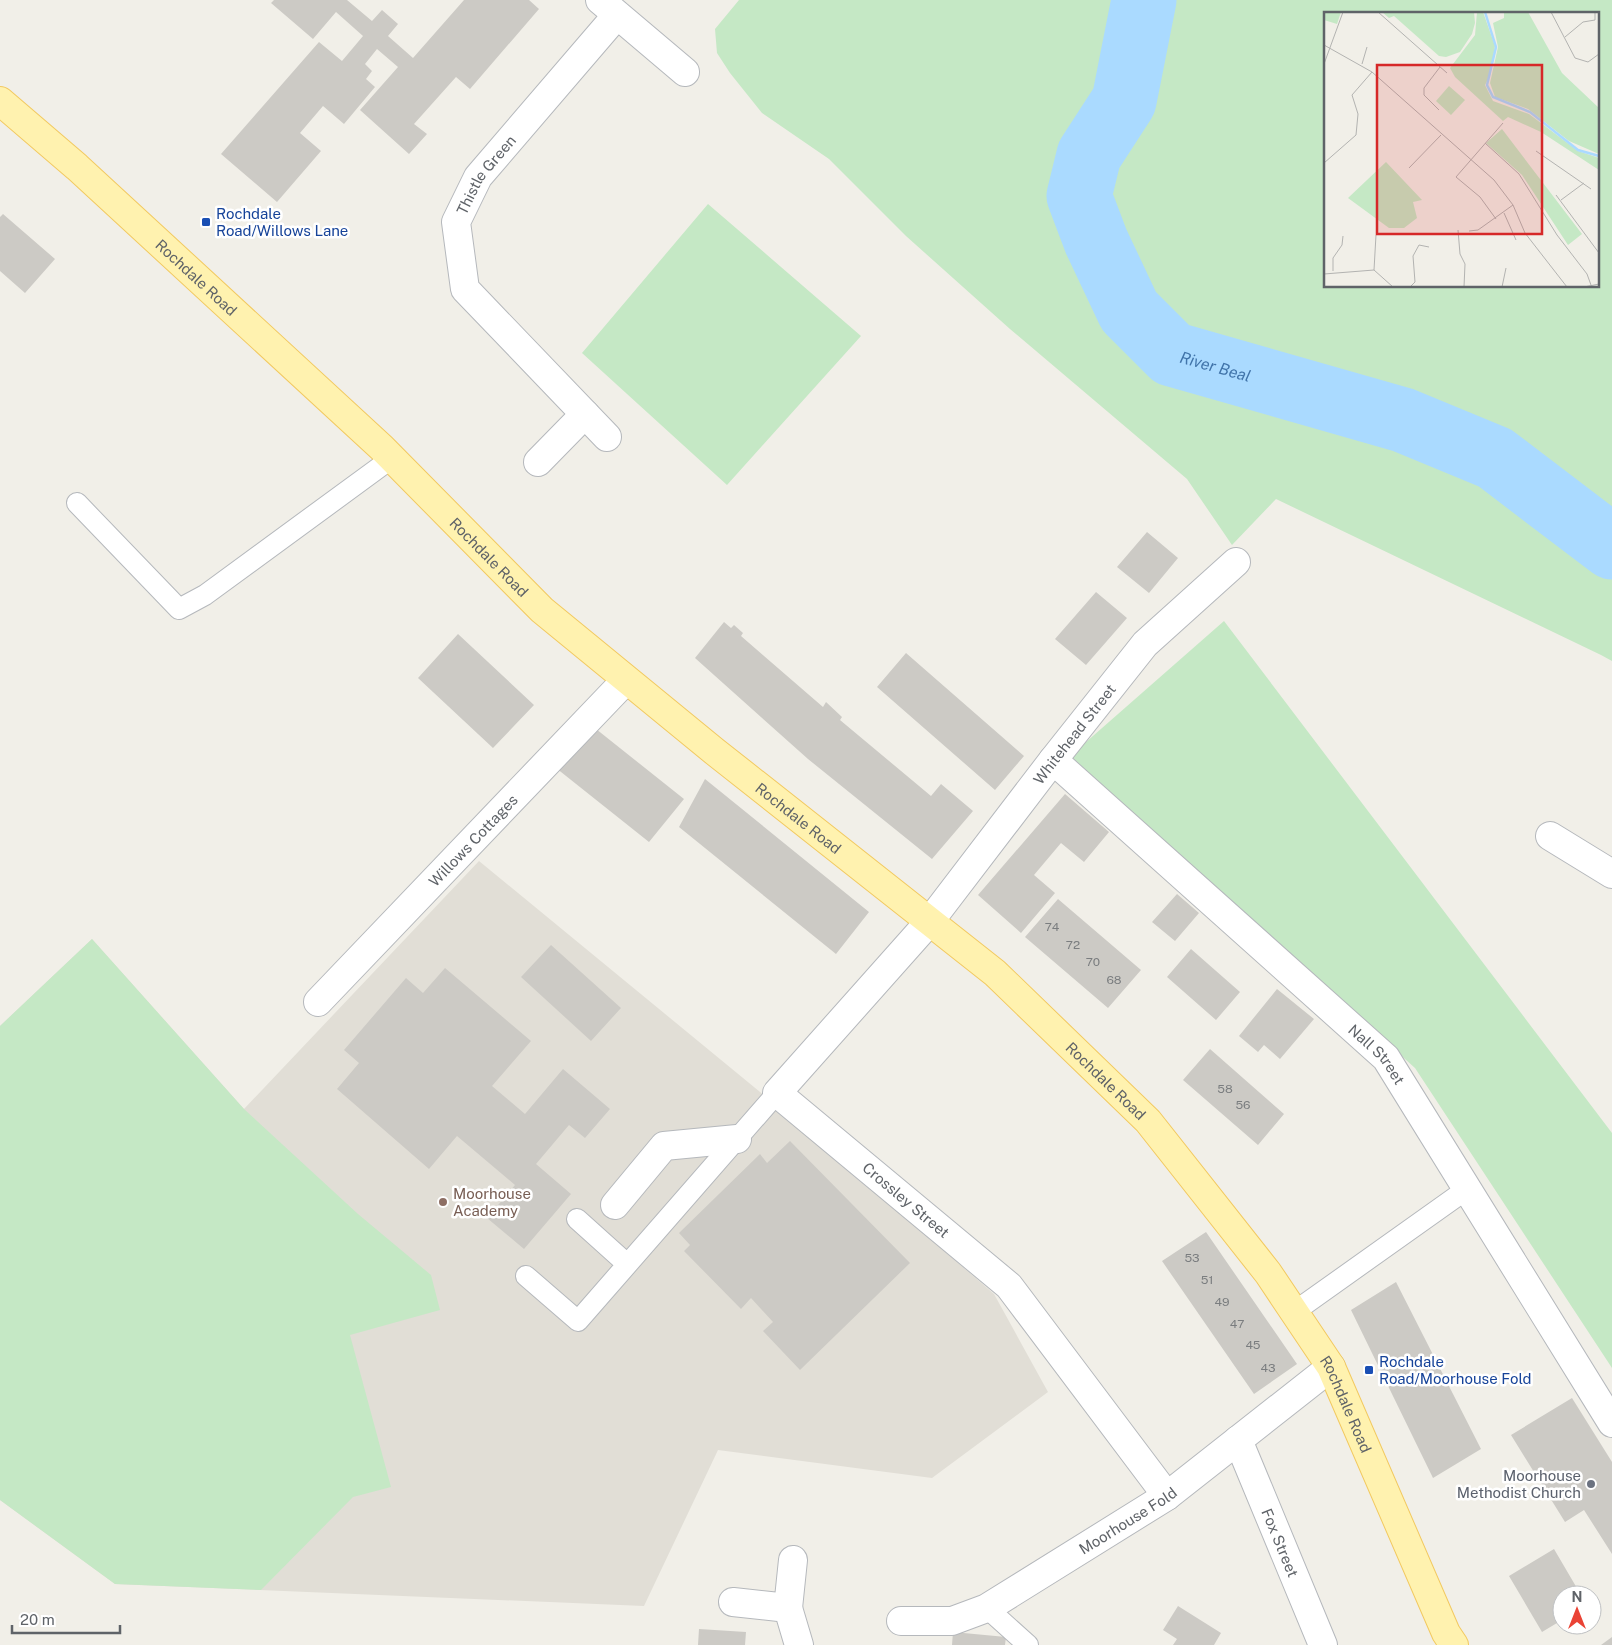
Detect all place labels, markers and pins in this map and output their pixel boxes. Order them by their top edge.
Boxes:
place label: Rochdale Road/Willows Lane [216,205,348,239]
marker: Rochdale Road/Willows Lane [200,216,212,228]
place label: Moorhouse Academy [453,1185,531,1219]
marker: Moorhouse Academy [437,1196,449,1208]
place label: Rochdale Road/Moorhouse Fold [1379,1353,1532,1387]
marker: Rochdale Road/Moorhouse Fold [1363,1364,1375,1376]
place label: Moorhouse Methodist Church [1457,1467,1581,1501]
marker: Moorhouse Methodist Church [1585,1478,1597,1490]

